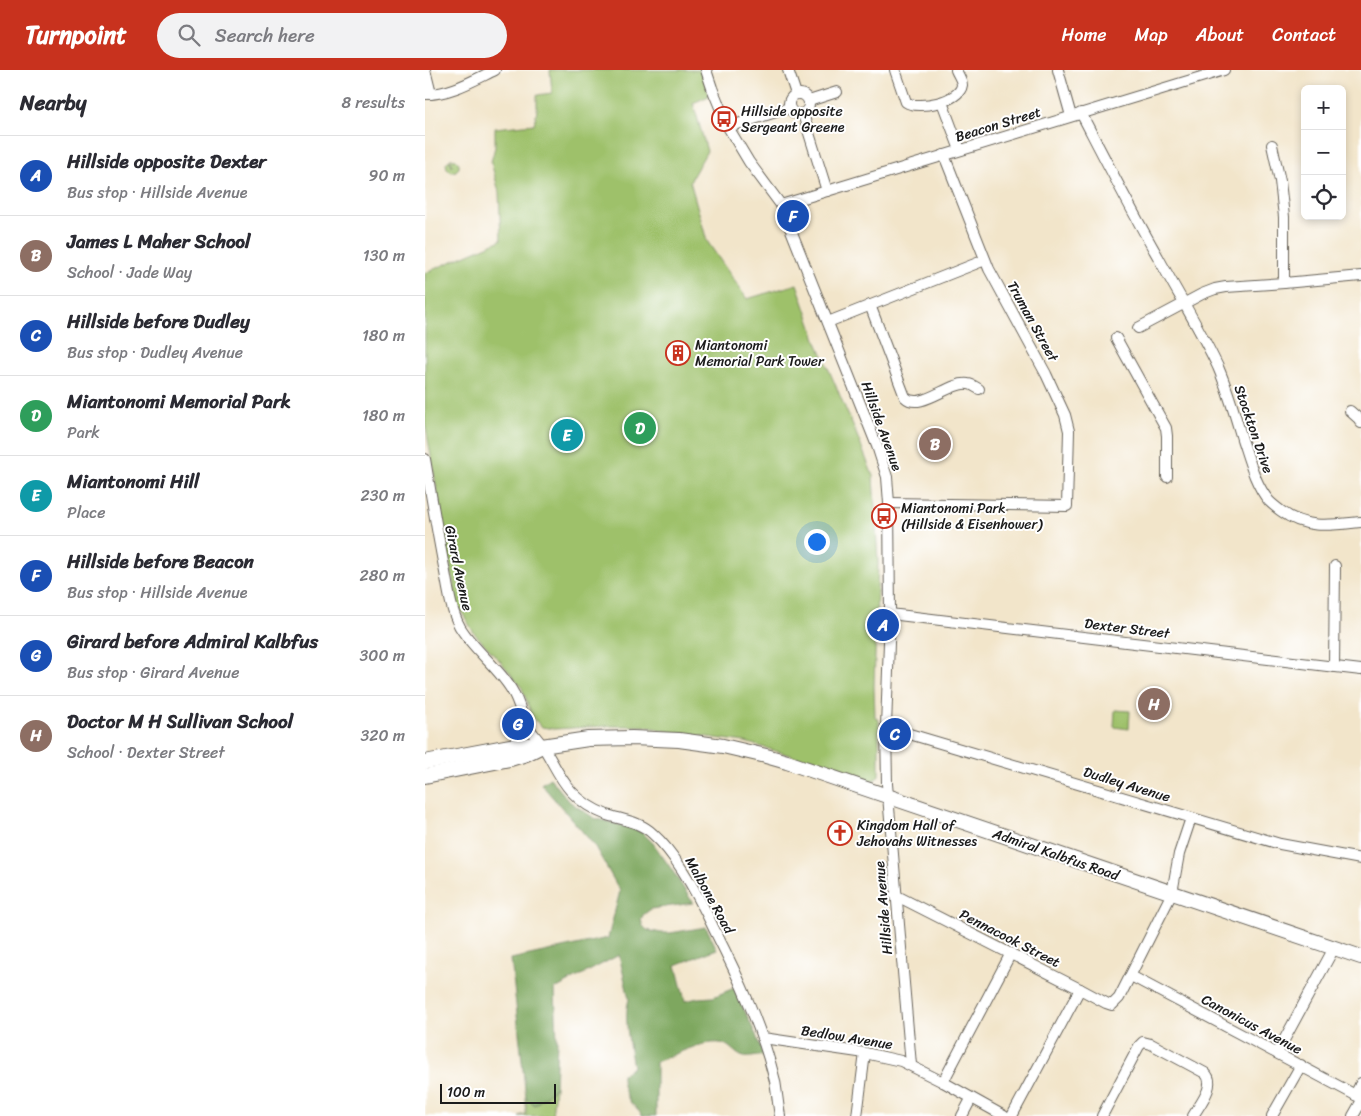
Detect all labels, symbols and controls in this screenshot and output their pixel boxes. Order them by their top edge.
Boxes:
search box [157,13,507,58]
text: Turnpoint [25,14,127,56]
text: Search here [215,19,315,52]
text: Home [1062,19,1107,51]
text: Map [1135,19,1168,51]
text: About [1196,19,1244,51]
text: Contact [1272,19,1336,51]
icon: search [175,21,203,49]
text: Nearby [20,84,86,122]
map controls [1301,85,1346,220]
button: + [1301,85,1346,130]
text: 8 results [342,88,405,117]
place label: Hillside opposite Sergeant Greene [741,99,845,140]
street label: Beacon Street [952,100,1044,149]
bus stop icon: Hillside opposite Sergeant Greene [711,106,737,132]
button: − [1301,130,1346,175]
text: Hillside opposite Dexter [67,145,266,178]
text: A [31,161,41,190]
text: 90 m [369,161,405,190]
button: locate [1301,175,1346,220]
text: Bus stop · Hillside Avenue [67,178,247,207]
pin: F [777,197,809,235]
text: James L Maher School [67,225,250,258]
text: B [31,241,41,270]
text: 130 m [363,241,405,270]
text: School · Jade Way [67,258,192,287]
street label: Truman Street [1000,276,1066,367]
text: Hillside before Dudley [67,305,250,338]
text: C [31,321,41,350]
text: 180 m [362,321,405,350]
place label: Miantonomi Memorial Park Tower [695,333,825,374]
text: Bus stop · Dudley Avenue [67,338,243,367]
building icon: Miantonomi Memorial Park Tower [665,340,691,366]
street label: Hillside Avenue [854,378,909,475]
street label: Stockton Drive [1227,381,1280,477]
text: Miantonomi Memorial Park [67,385,291,418]
text: D [31,401,41,430]
text: 180 m [362,401,405,430]
pin: D [624,409,656,447]
pin: E [551,416,583,454]
text: Park [67,418,100,447]
pin: B [919,425,951,463]
text: Miantonomi Hill [67,465,200,498]
text: E [32,481,40,510]
text: 230 m [360,481,405,510]
place label: Miantonomi Park (Hillside & Eisenhower) [901,496,1043,537]
text: Place [67,498,106,527]
bus stop icon: Miantonomi Park (Hillside & Eisenhower) [871,503,897,529]
street label: Girard Avenue [437,523,480,613]
your location [804,529,830,555]
text: Hillside before Beacon [67,545,254,578]
text: F [32,561,40,590]
text: 280 m [360,561,405,590]
text: Bus stop · Hillside Avenue [67,578,247,607]
pin: A [867,606,899,644]
street label: Dexter Street [1083,611,1172,646]
text: Girard before Admiral Kalbfus [67,625,318,658]
text: G [31,641,41,670]
text: 300 m [360,641,405,670]
text: Bus stop · Girard Avenue [67,658,239,687]
pin: H [1138,685,1170,723]
text: Doctor M H Sullivan School [67,705,293,738]
pin: G [502,705,534,743]
pin: C [879,715,911,753]
text: H [30,721,42,750]
text: 320 m [360,721,405,750]
text: School · Dexter Street [67,738,225,767]
street label: Dudley Avenue [1080,759,1174,810]
place label: Kingdom Hall of Jehovahs Witnesses [856,813,977,854]
church icon: Kingdom Hall of Jehovahs Witnesses [827,820,853,846]
street label: Admiral Kalbfus Road [988,821,1124,888]
street label: Malbone Road [678,852,742,940]
street label: Hillside Avenue [867,860,900,956]
street label: Pennacook Street [955,902,1065,975]
street label: Canonicus Avenue [1197,987,1307,1062]
street label: Bedlow Avenue [799,1018,895,1057]
text: 100 m [447,1080,485,1105]
scale bar [440,1081,556,1104]

